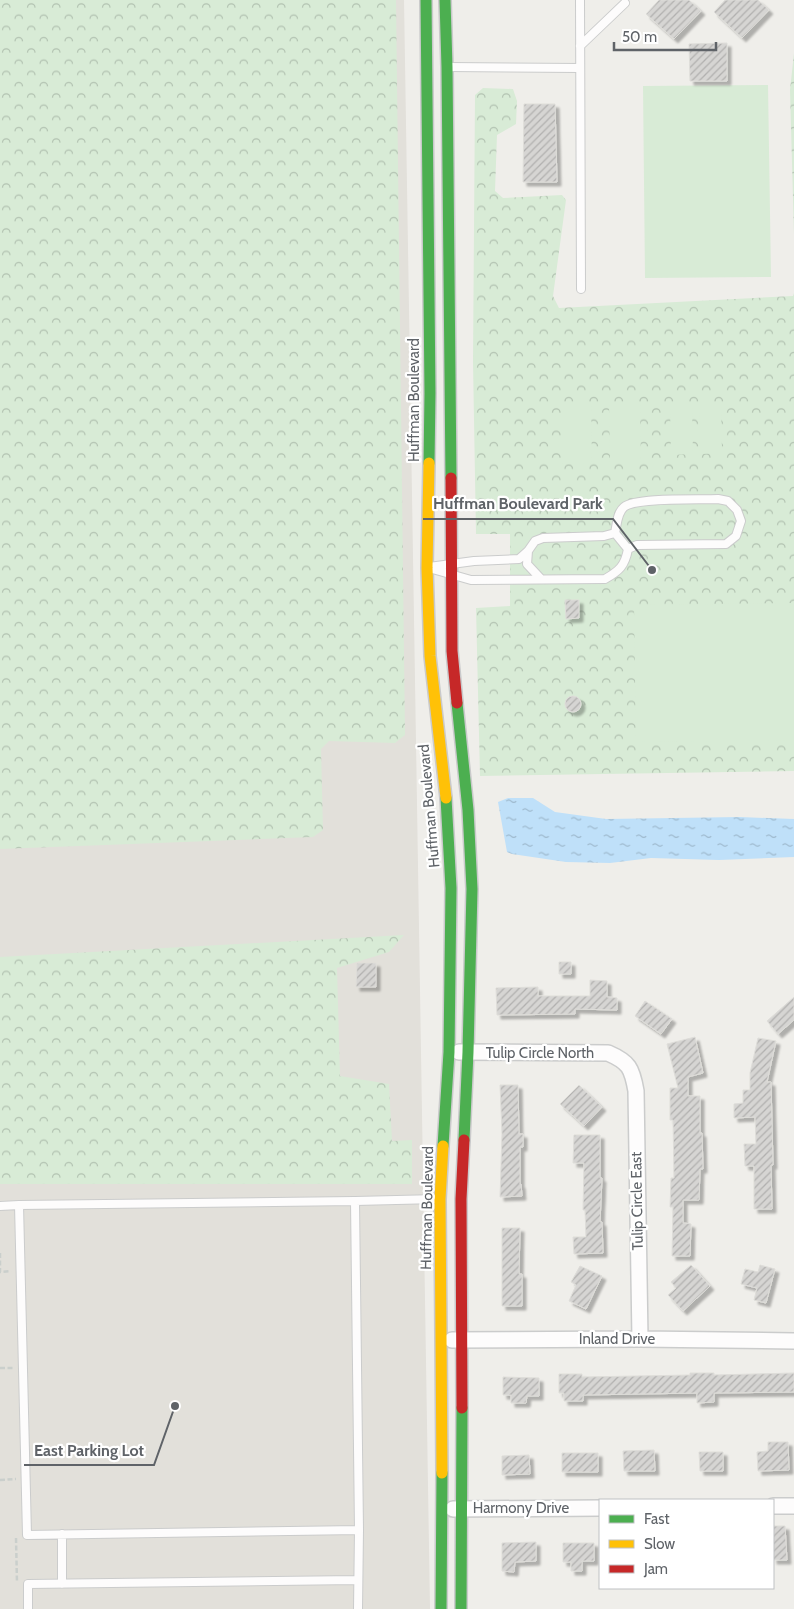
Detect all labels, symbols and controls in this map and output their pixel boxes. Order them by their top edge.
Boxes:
scale bar [614,20,716,52]
text: 50 m [622,28,657,46]
street label: Huffman Boulevard [405,338,423,462]
callout: Huffman Boulevard Park [423,488,613,519]
text: Huffman Boulevard Park [433,494,603,513]
street label: Huffman Boulevard [415,744,443,868]
street label: Tulip Circle North [486,1044,594,1062]
street label: Huffman Boulevard [417,1146,437,1270]
street label: Tulip Circle East [627,1152,647,1250]
street label: Inland Drive [579,1330,656,1348]
callout: East Parking Lot [24,1434,154,1465]
text: East Parking Lot [34,1441,144,1460]
street label: Harmony Drive [473,1499,570,1517]
legend [599,1499,774,1589]
text: Fast [644,1510,669,1528]
text: Slow [644,1535,675,1553]
text: Jam [643,1560,668,1578]

